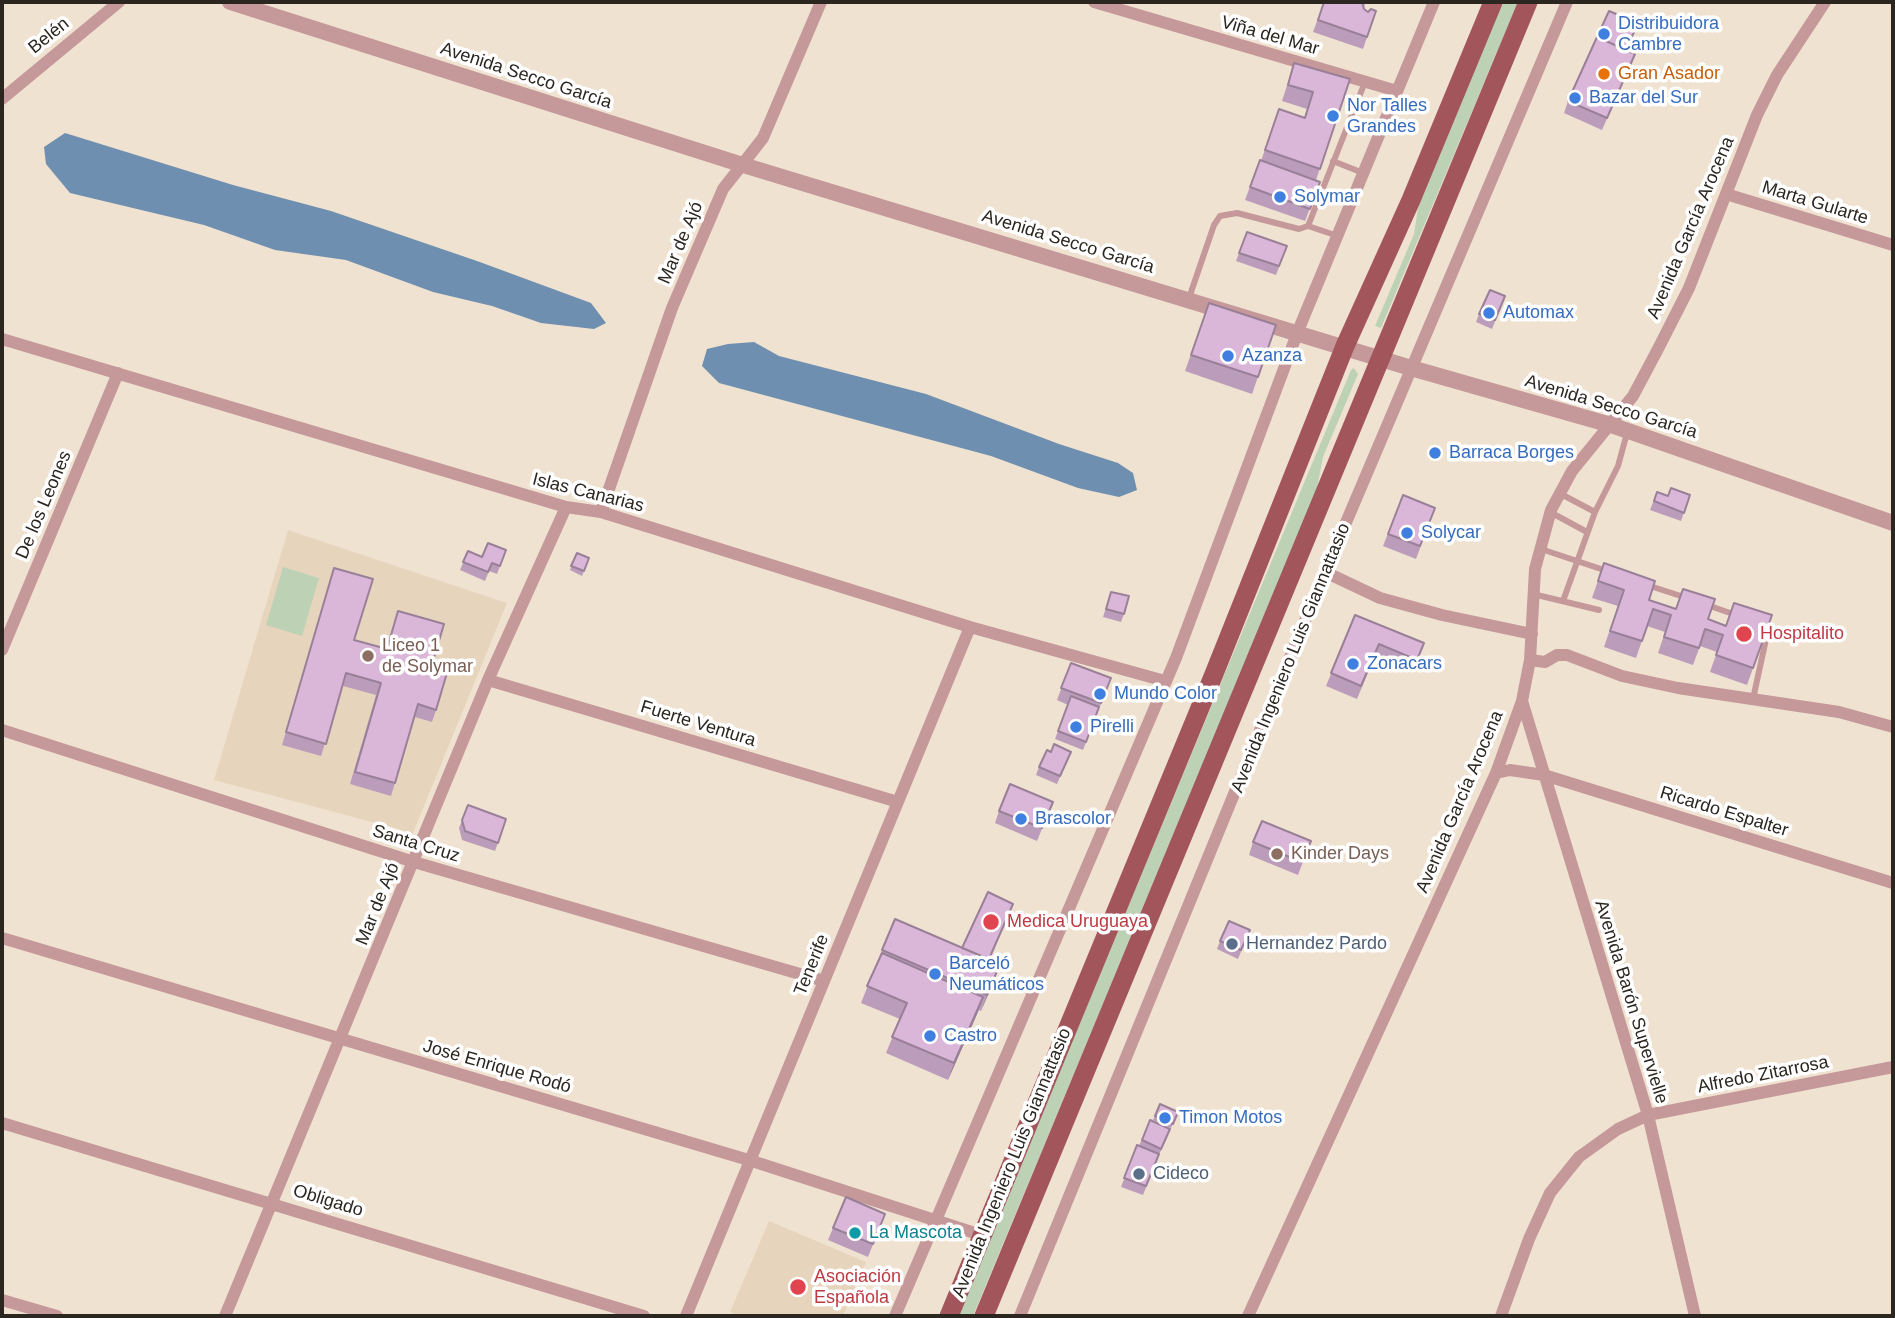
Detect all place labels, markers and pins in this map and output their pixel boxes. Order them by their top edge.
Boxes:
place label: Distribuidora Cambre [1618,13,1719,56]
marker: Distribuidora Cambre [1596,26,1612,42]
place label: Gran Asador [1618,63,1720,85]
marker: Gran Asador [1596,66,1612,82]
place label: Bazar del Sur [1589,87,1698,109]
marker: Bazar del Sur [1567,90,1583,106]
place label: Nor Talles Grandes [1347,95,1427,138]
marker: Nor Talles Grandes [1325,108,1341,124]
place label: Solymar [1294,186,1360,208]
marker: Solymar [1272,189,1288,205]
place label: Automax [1503,302,1574,324]
marker: Automax [1481,305,1497,321]
place label: Azanza [1242,345,1302,367]
marker: Azanza [1220,348,1236,364]
place label: Barraca Borges [1449,442,1574,464]
marker: Barraca Borges [1427,445,1443,461]
place label: Solycar [1421,522,1481,544]
marker: Solycar [1399,525,1415,541]
place label: Hospitalito [1760,623,1844,645]
marker: Hospitalito [1734,624,1754,644]
place label: Liceo 1 de Solymar [382,635,473,678]
marker: Liceo 1 de Solymar [360,648,376,664]
place label: Zonacars [1367,653,1442,675]
marker: Zonacars [1345,656,1361,672]
place label: Mundo Color [1114,683,1217,705]
marker: Mundo Color [1092,686,1108,702]
place label: Pirelli [1090,716,1134,738]
marker: Pirelli [1068,719,1084,735]
place label: Brascolor [1035,808,1111,830]
marker: Brascolor [1013,811,1029,827]
place label: Kinder Days [1291,843,1389,865]
marker: Kinder Days [1269,846,1285,862]
place label: Medica Uruguaya [1007,911,1148,933]
marker: Medica Uruguaya [981,912,1001,932]
place label: Hernandez Pardo [1246,933,1387,955]
marker: Hernandez Pardo [1224,936,1240,952]
place label: Barceló Neumáticos [949,953,1044,996]
marker: Barceló Neumáticos [927,966,943,982]
place label: Castro [944,1025,997,1047]
marker: Castro [922,1028,938,1044]
place label: Timon Motos [1179,1107,1282,1129]
marker: Timon Motos [1157,1110,1173,1126]
place label: Cideco [1153,1163,1209,1185]
marker: Cideco [1131,1166,1147,1182]
place label: La Mascota [869,1222,962,1244]
marker: La Mascota [847,1225,863,1241]
place label: Asociación Española [814,1266,901,1308]
marker: Asociación Española [788,1277,808,1297]

